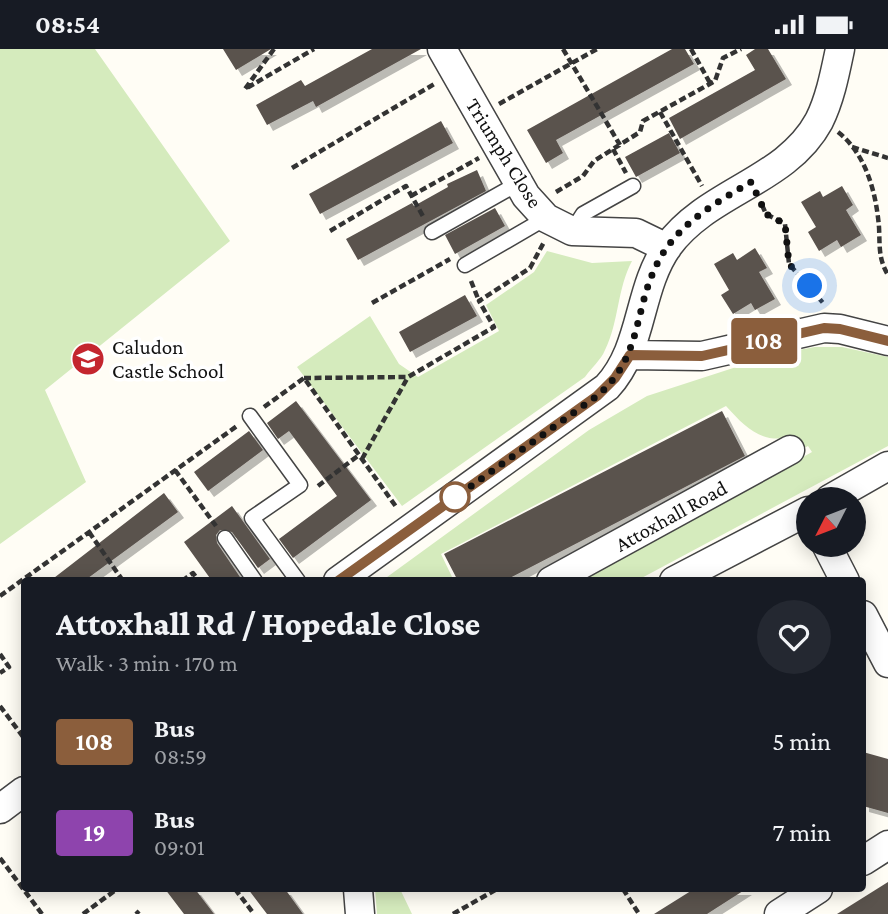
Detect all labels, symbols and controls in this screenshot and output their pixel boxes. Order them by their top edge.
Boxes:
text: 08:54 [35,10,100,39]
street label: Triumph Close [461,94,547,212]
your location [792,268,827,303]
line badge: 108 [724,318,804,364]
text: 108 [745,327,783,354]
place label: Caludon Castle School [112,335,224,383]
school or university icon: Caludon Castle School [69,340,107,378]
street label: Attoxhall Road [611,475,731,557]
unlabelled marker [440,482,470,512]
north arrow [796,487,866,557]
map controls [796,487,866,557]
button: heart [757,600,831,674]
text: Attoxhall Rd / Hopedale Close [56,605,480,642]
text: Walk · 3 min · 170 m [56,650,238,676]
text: Bus [154,714,195,743]
text: 5 min [772,727,831,756]
text: 108 [76,728,113,755]
text: 08:59 [154,743,207,769]
text: Bus [154,805,195,834]
text: 7 min [772,818,831,847]
text: 19 [83,819,106,846]
text: 09:01 [154,834,205,860]

